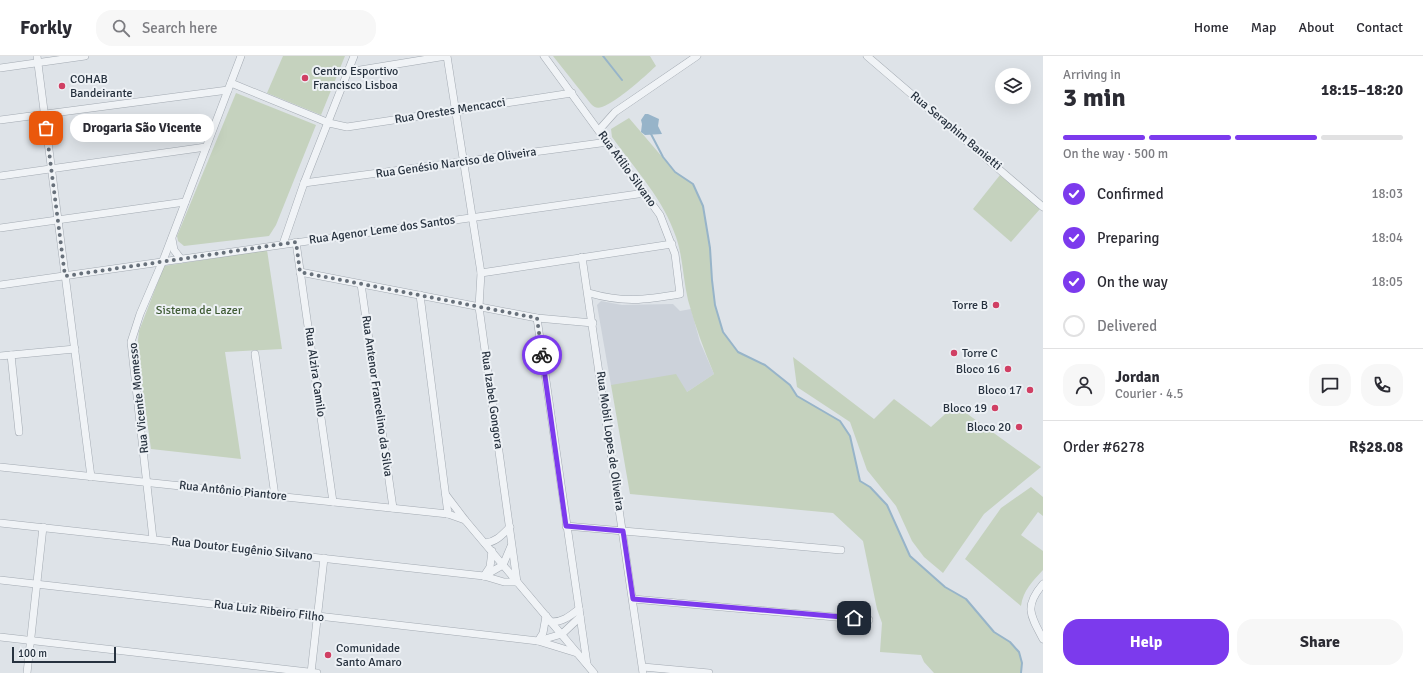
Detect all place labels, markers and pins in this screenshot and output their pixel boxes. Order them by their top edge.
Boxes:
place label: Centro Esportivo Francisco Lisboa [313,64,398,93]
place label: COHAB Bandeirante [70,72,133,101]
marker: Centro Esportivo Francisco Lisboa [300,73,310,83]
marker: COHAB Bandeirante [57,81,67,91]
pin [29,111,63,145]
callout: Drogaria São Vicente [70,114,214,142]
place label: Torre B [952,298,988,313]
marker: Torre B [991,300,1001,310]
place label: Torre C [962,346,998,361]
marker: Torre C [949,348,959,358]
place label: Bloco 16 [956,362,1000,377]
marker: Bloco 16 [1003,364,1013,374]
place label: Bloco 17 [978,383,1022,398]
marker: Bloco 17 [1025,385,1035,395]
place label: Bloco 19 [943,401,987,416]
marker: Bloco 19 [990,403,1000,413]
place label: Bloco 20 [967,420,1011,435]
marker: Bloco 20 [1014,422,1024,432]
pin [837,601,871,635]
place label: Comunidade Santo Amaro [336,641,402,670]
marker: Comunidade Santo Amaro [323,650,333,660]

